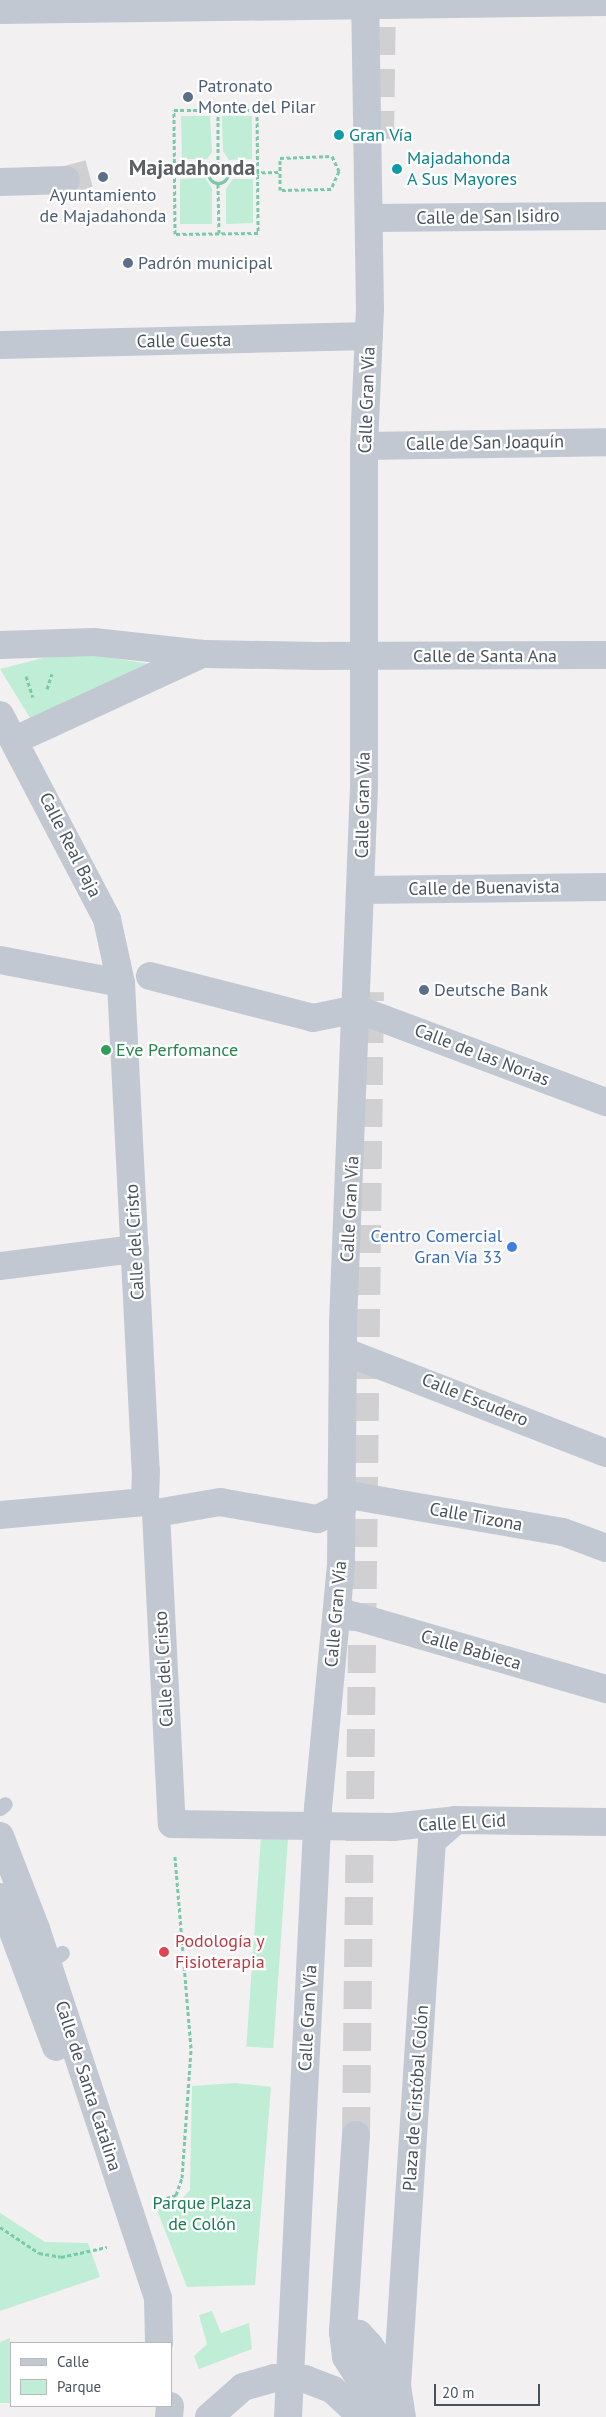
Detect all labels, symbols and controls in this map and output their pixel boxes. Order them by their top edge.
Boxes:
place label: Patronato Monte del Pilar [198,76,316,118]
marker: Patronato Monte del Pilar [182,91,194,103]
place label: Gran Vía [349,124,413,146]
marker: Gran Vía [333,129,345,141]
place label: Majadahonda A Sus Mayores [407,148,518,190]
district label: Majadahonda [129,155,255,181]
marker: Majadahonda A Sus Mayores [391,163,403,175]
marker: Ayuntamiento de Majadahonda [97,171,109,183]
place label: Ayuntamiento de Majadahonda [39,185,167,228]
street label: Calle de San Isidro [416,205,560,229]
place label: Padrón municipal [138,252,272,274]
marker: Padrón municipal [122,257,134,269]
street label: Calle Cuesta [136,329,232,353]
street label: Calle Gran Vía [354,346,380,454]
street label: Calle de San Joaquín [406,431,564,455]
street label: Calle de Santa Ana [413,645,557,667]
street label: Calle Gran Vía [351,751,375,859]
street label: Calle Real Baja [34,789,106,901]
street label: Calle de Buenavista [408,876,560,900]
place label: Deutsche Bank [434,979,548,1001]
marker: Deutsche Bank [418,984,430,996]
street label: Calle de las Norias [411,1019,553,1091]
place label: Eve Perfomance [116,1039,238,1061]
marker: Eve Perfomance [100,1044,112,1056]
street label: Calle Gran Vía [336,1155,364,1263]
street label: Calle del Cristo [121,1183,149,1301]
place label: Centro Comercial Gran Vía 33 [370,1226,502,1268]
marker: Centro Comercial Gran Vía 33 [506,1241,518,1253]
street label: Calle Escudero [419,1369,531,1431]
street label: Calle Tizona [428,1498,524,1536]
street label: Calle Gran Vía [321,1560,351,1668]
street label: Calle del Cristo [150,1610,178,1728]
street label: Calle Babieca [418,1625,524,1675]
street label: Calle El Cid [418,1810,506,1836]
place label: Podología y Fisioterapia [175,1931,265,1974]
marker: Podología y Fisioterapia [157,1945,171,1959]
street label: Calle Gran Vía [294,1964,322,2072]
street label: Calle de Santa Catalina [50,1998,126,2174]
street label: Plaza de Cristóbal Colón [399,2004,433,2192]
park label: Parque Plaza de Colón [152,2193,252,2236]
legend [10,2342,172,2407]
text: Calle [57,2352,89,2371]
scale bar [436,2374,542,2406]
text: Parque [57,2377,101,2396]
text: 20 m [442,2383,475,2402]

